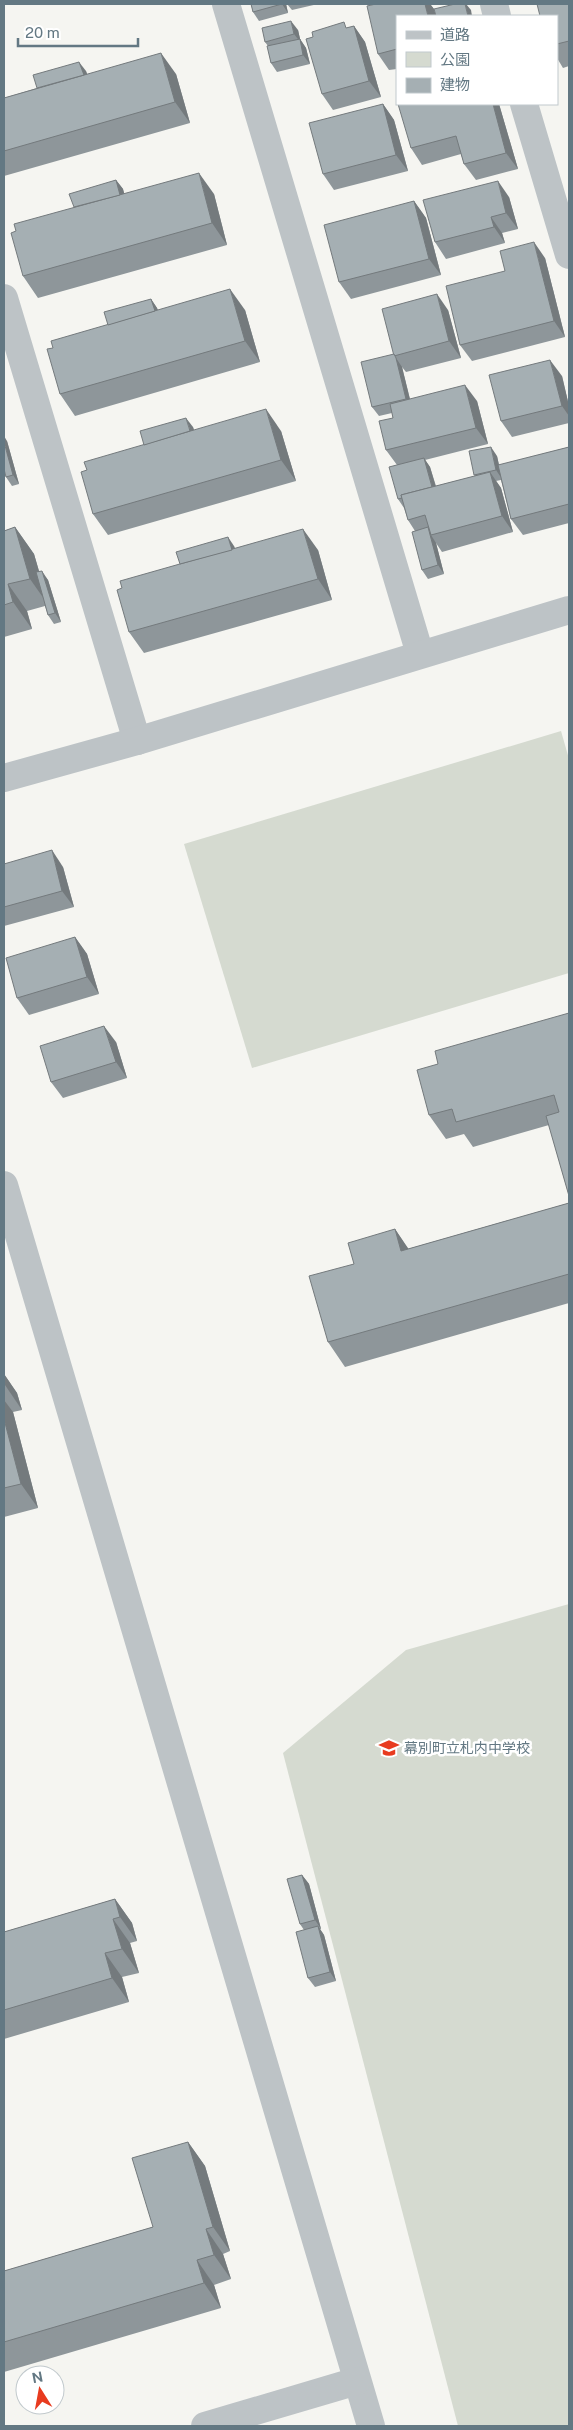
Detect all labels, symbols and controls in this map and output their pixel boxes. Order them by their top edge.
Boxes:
scale bar [18,15,138,47]
legend [396,15,558,105]
text: 20 m [25,24,60,41]
text: 道路 [440,26,470,43]
text: 公園 [440,51,470,68]
text: 建物 [440,76,470,93]
school or university icon: 幕別町立札内中学校 [378,1737,400,1759]
place label: 幕別町立札内中学校 [404,1740,530,1756]
north arrow [15,2365,65,2415]
text: N [31,2368,44,2386]

